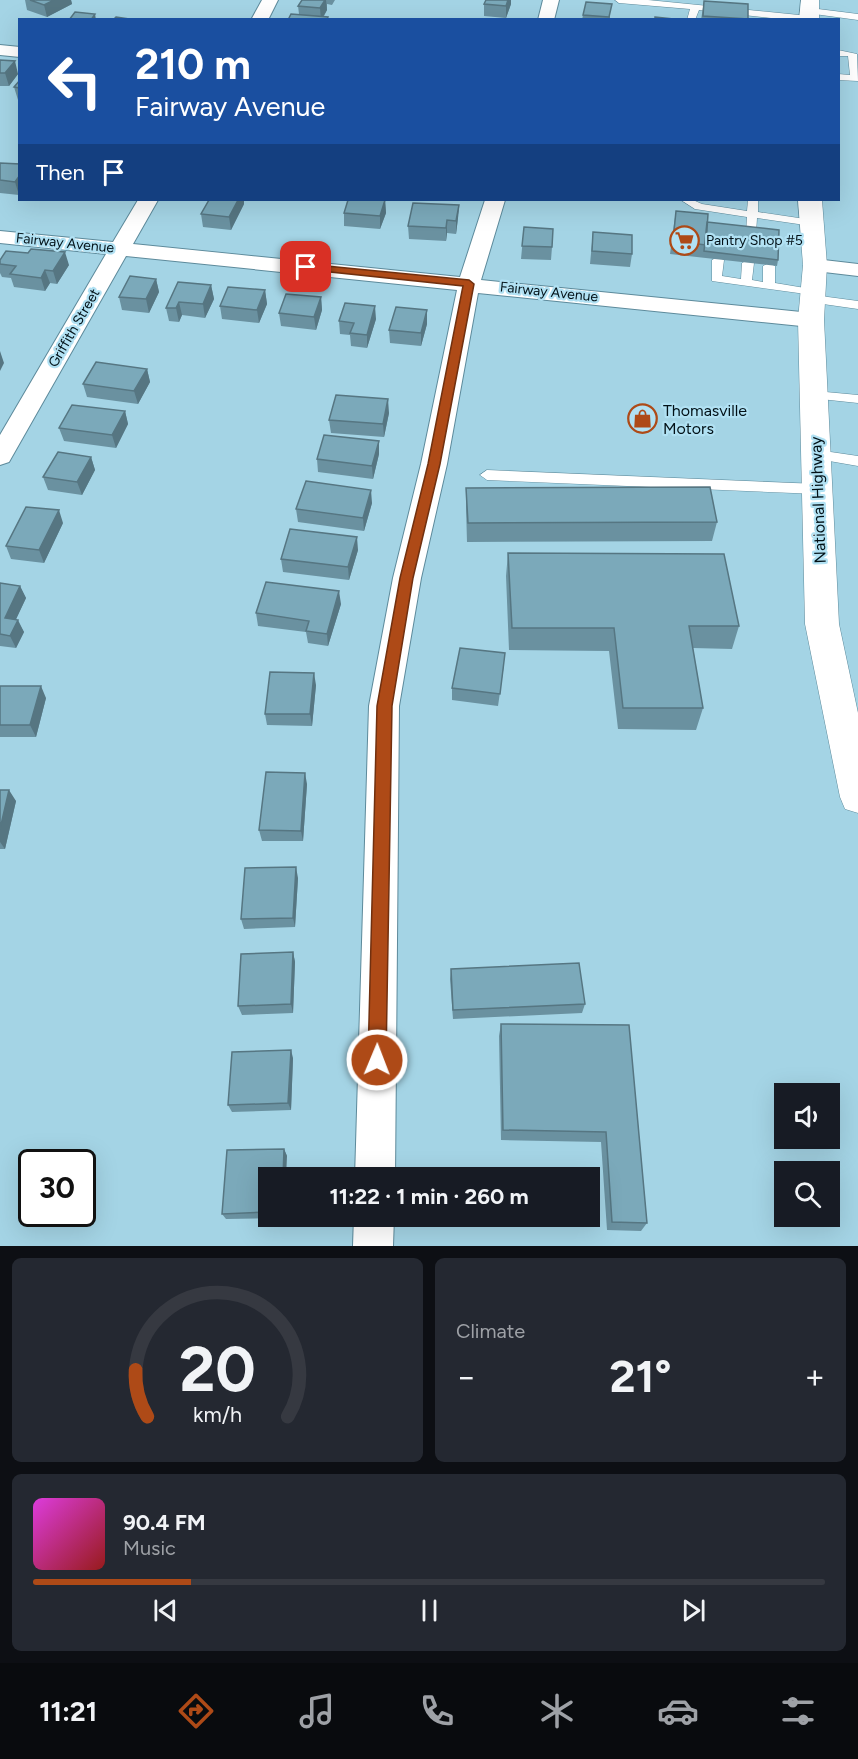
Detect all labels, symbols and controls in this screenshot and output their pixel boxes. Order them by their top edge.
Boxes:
text: 210 m [135,39,251,90]
icon: left [36,42,114,120]
text: Fairway Avenue [135,90,325,123]
icon: arrive [97,156,130,189]
text: Then [36,159,85,186]
supermarket icon: Pantry Shop #5 [669,224,701,256]
street label: Fairway Avenue [15,229,115,257]
place label: Pantry Shop #5 [706,232,803,249]
pin [280,241,331,292]
icon: arrive [289,250,322,283]
street label: Fairway Avenue [499,278,599,306]
street label: Griffith Street [45,286,103,370]
place label: Thomasville Motors [663,401,747,438]
shop icon: Thomasville Motors [626,403,658,435]
street label: National Highway [806,436,830,564]
position arrow [345,1028,409,1092]
map controls [774,1083,840,1227]
button: sound [774,1083,840,1149]
speed limit sign: 30 [18,1149,96,1227]
button: search [774,1161,840,1227]
text: 11:22 · 1 min · 260 m [329,1183,529,1210]
text: Climate [456,1319,525,1343]
text: 20 [179,1332,256,1407]
text: 21° [609,1349,672,1403]
text: − [456,1357,477,1396]
text: + [804,1357,825,1396]
text: km/h [193,1402,242,1427]
text: 90.4 FM [123,1509,206,1536]
text: Music [123,1536,176,1560]
icon: previous [149,1594,182,1627]
icon: pause [413,1594,446,1627]
icon: next [677,1594,710,1627]
icon: directions [175,1690,217,1732]
icon: music [296,1690,338,1732]
icon: phone [416,1690,458,1732]
icon: climate [536,1690,578,1732]
icon: car [657,1690,699,1732]
icon: filters [777,1690,819,1732]
text: 11:21 [39,1695,97,1728]

